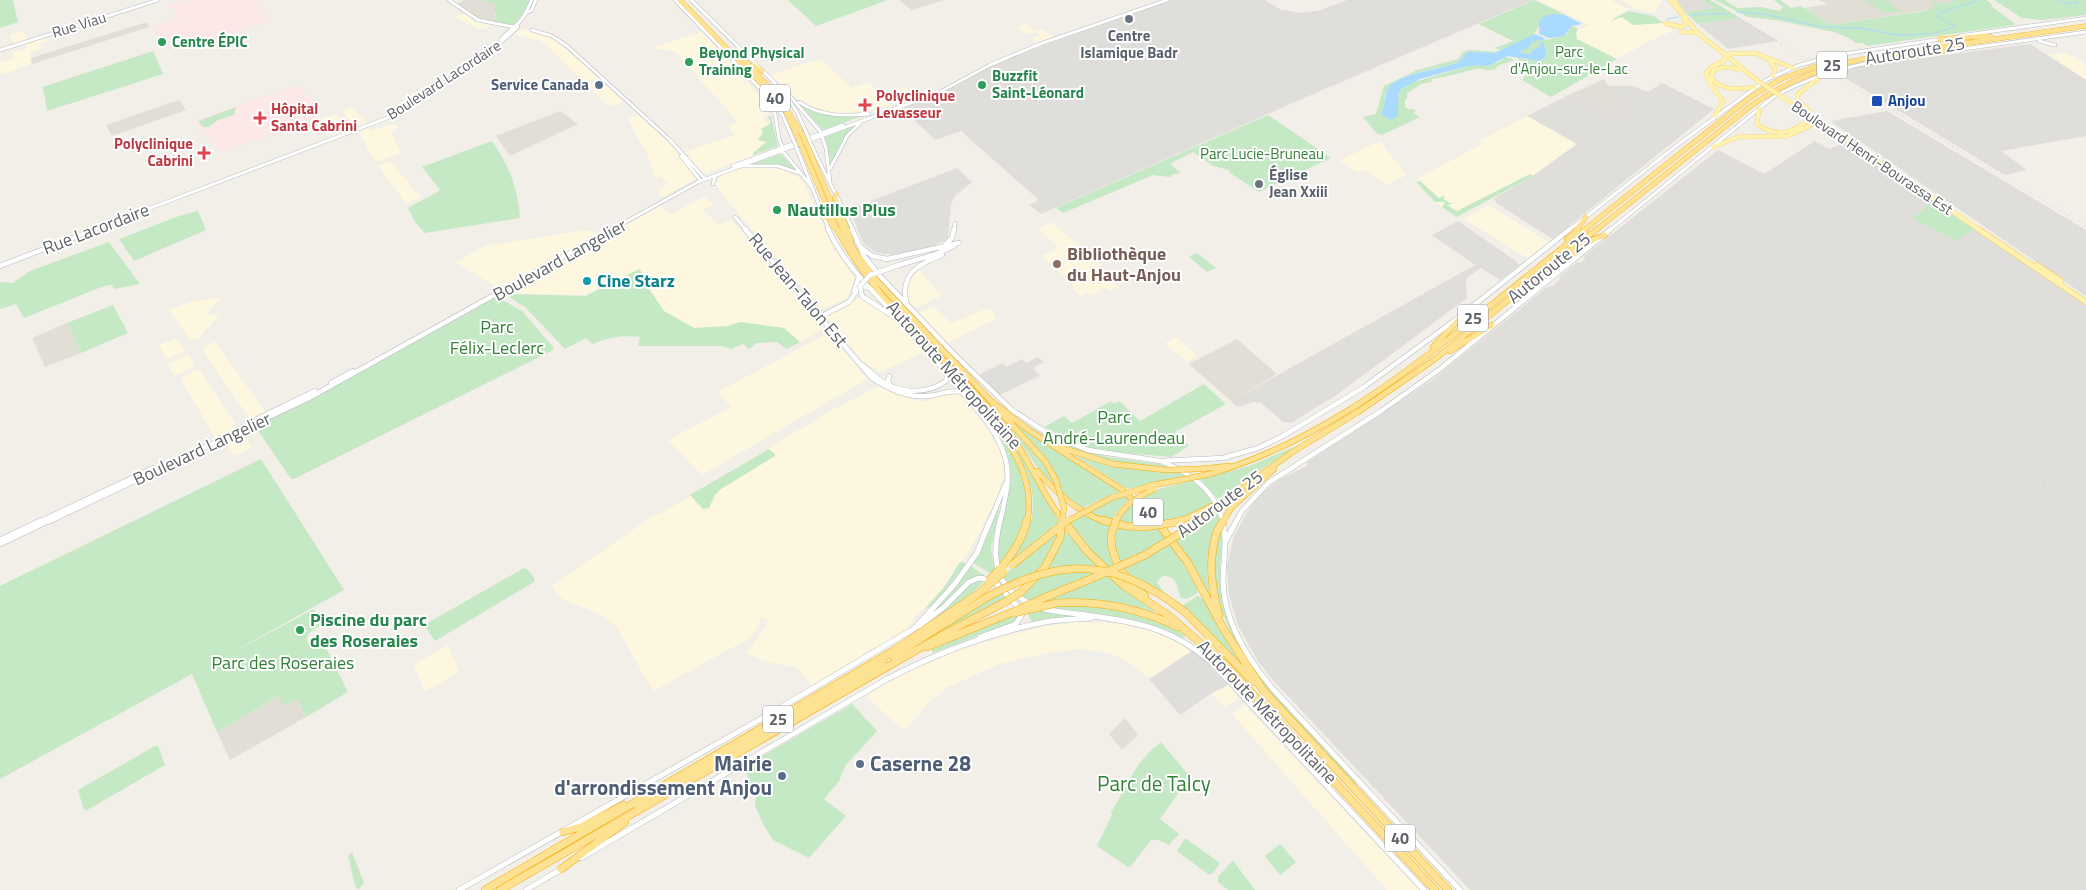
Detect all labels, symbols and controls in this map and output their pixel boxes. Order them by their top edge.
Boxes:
street label: Rue Viau [49,5,109,44]
marker: Centre Islamique Badr [1123,13,1135,25]
place label: Centre Islamique Badr [1080,24,1178,64]
street label: Autoroute 25 [1863,29,1967,72]
place label: Centre ÉPIC [172,30,248,53]
street label: Boulevard Lacordaire [382,34,505,125]
marker: Centre ÉPIC [156,36,168,48]
park label: Parc d'Anjou-sur-le-Lac [1510,40,1628,80]
place label: Beyond Physical Training [699,41,805,81]
road number: 25 [1817,52,1847,78]
marker: Beyond Physical Training [683,56,695,68]
place label: Buzzfit Saint-Léonard [992,64,1084,104]
place label: Service Canada [491,73,589,96]
marker: Service Canada [593,79,605,91]
marker: Buzzfit Saint-Léonard [976,79,988,91]
place label: Polyclinique Levasseur [876,84,955,124]
road number: 40 [760,85,790,112]
place label: Anjou [1888,89,1926,112]
marker: Anjou [1870,94,1884,108]
street label: Boulevard Henri-Bourassa Est [1787,95,1958,221]
place label: Hôpital Santa Cabrini [271,97,357,137]
marker: Polyclinique Levasseur [858,98,872,112]
marker: Hôpital Santa Cabrini [253,111,267,125]
place label: Polyclinique Cabrini [114,132,193,172]
park label: Parc Lucie-Bruneau [1200,142,1324,165]
marker: Polyclinique Cabrini [197,146,211,160]
place label: Église Jean Xxiii [1269,163,1328,203]
marker: Église Jean Xxiii [1253,178,1265,190]
street label: Rue Lacordaire [39,196,153,261]
place label: Nautillus Plus [787,196,896,223]
marker: Nautillus Plus [771,204,783,216]
street label: Boulevard Langelier [488,212,632,308]
street label: Autoroute 25 [1501,225,1596,310]
street label: Rue Jean-Talon Est [742,227,855,353]
place label: Bibliothèque du Haut-Anjou [1067,240,1181,288]
marker: Bibliothèque du Haut-Anjou [1051,258,1063,270]
place label: Cine Starz [597,267,675,294]
marker: Cine Starz [581,275,593,287]
street label: Autoroute Métropolitaine [880,294,1029,455]
road number: 25 [1458,304,1488,332]
park label: Parc Félix-Leclerc [450,313,544,361]
park label: Parc André-Laurendeau [1043,403,1185,451]
street label: Boulevard Langelier [128,405,275,492]
street label: Autoroute 25 [1171,463,1268,544]
road number: 40 [1133,498,1163,526]
place label: Piscine du parc des Roseraies [310,606,427,654]
marker: Piscine du parc des Roseraies [294,624,306,636]
street label: Autoroute Métropolitaine [1191,633,1344,790]
park label: Parc des Roseraies [212,649,354,676]
road number: 25 [763,706,793,732]
place label: Mairie d'arrondissement Anjou [554,747,772,803]
place label: Caserne 28 [870,747,971,779]
marker: Caserne 28 [854,758,866,770]
park label: Parc de Talcy [1097,767,1211,799]
marker: Mairie d'arrondissement Anjou [776,770,788,782]
road number: 40 [1385,824,1415,851]

